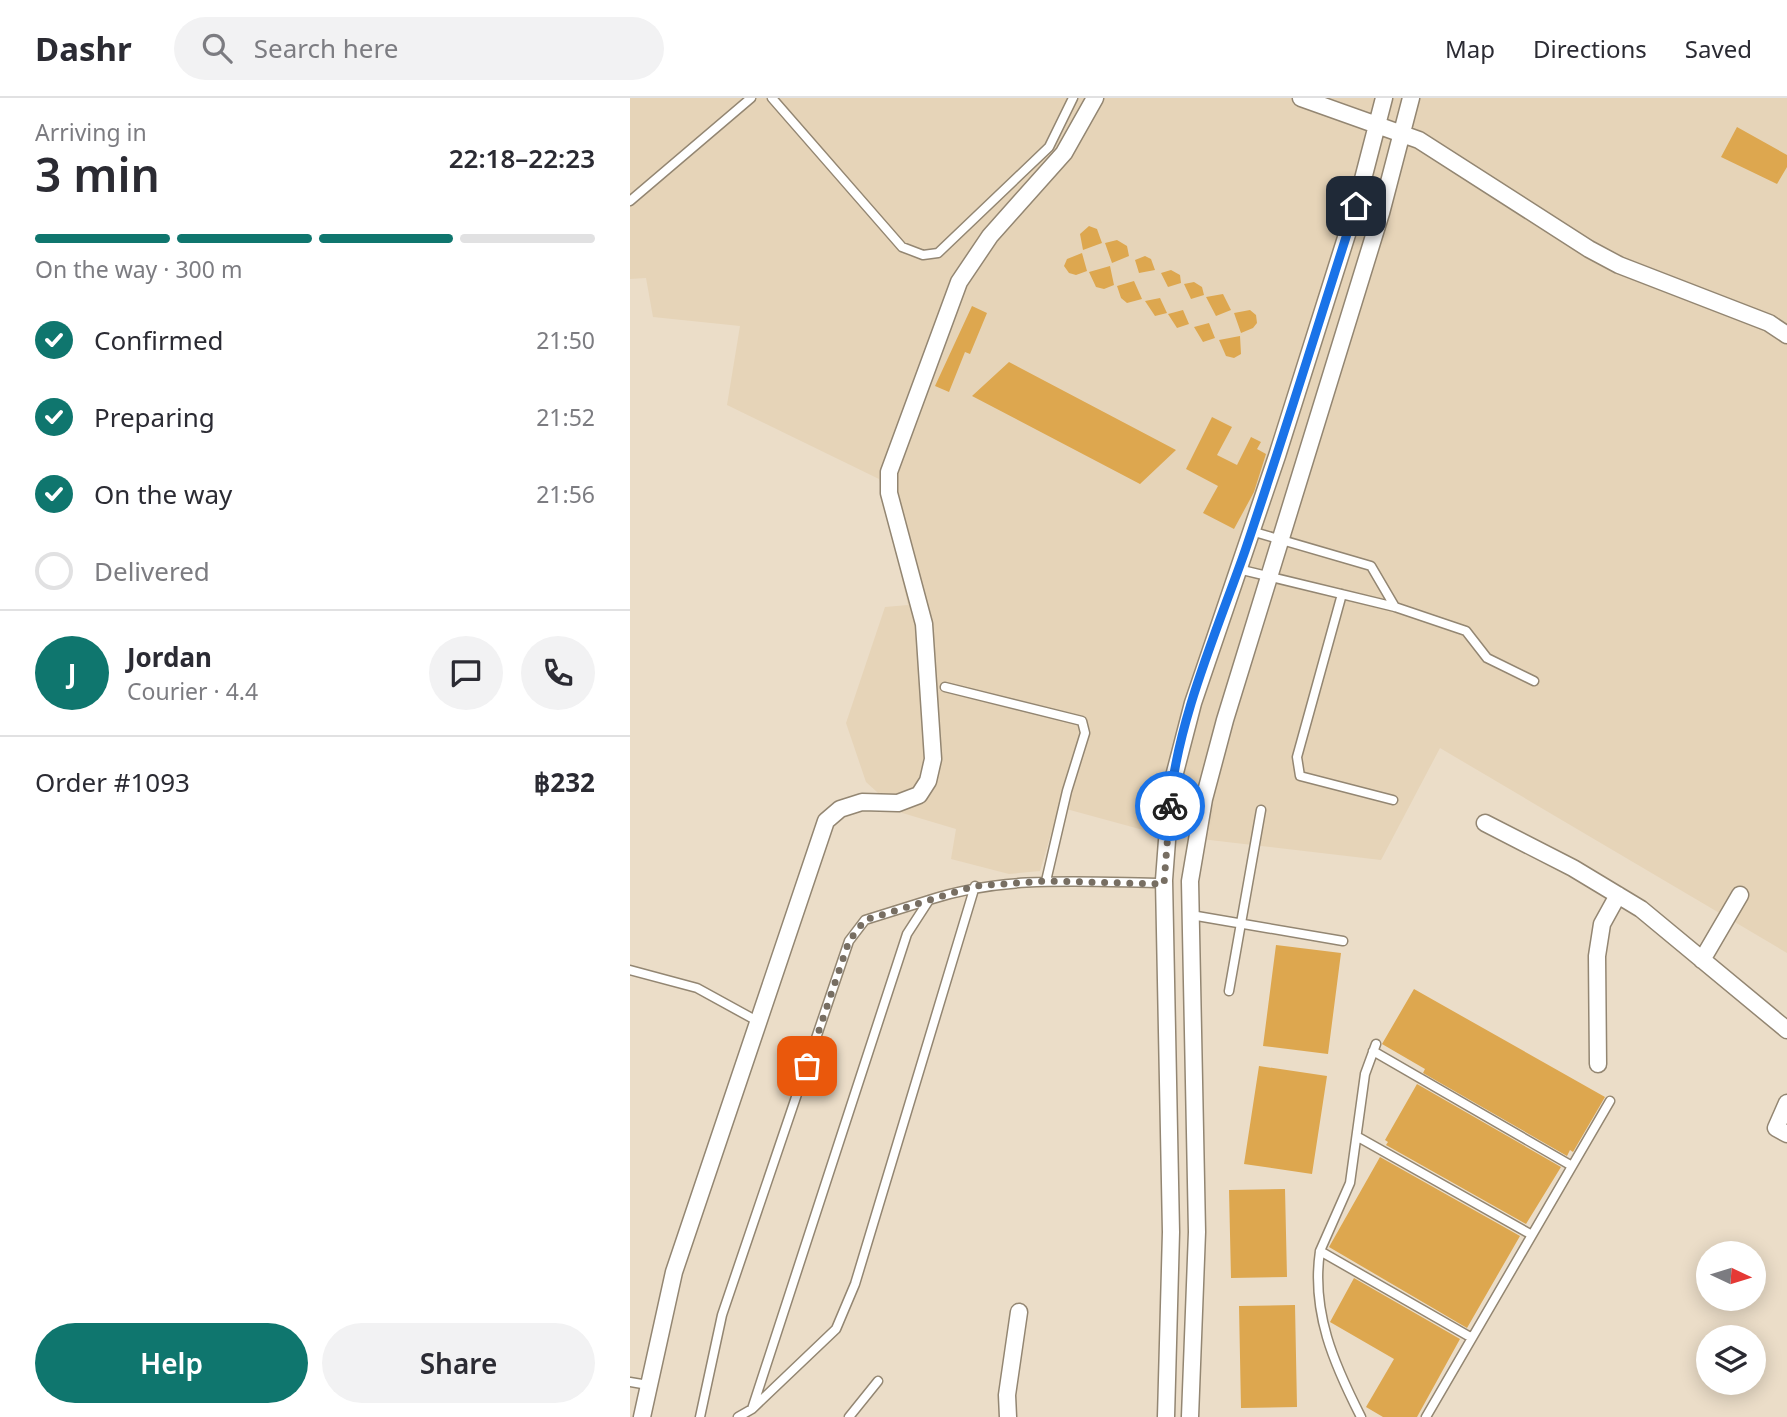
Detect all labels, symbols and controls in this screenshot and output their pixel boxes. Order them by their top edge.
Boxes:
search box [174,17,664,80]
text: Dashr [35,26,132,71]
icon: search [198,29,236,67]
text: Search here [254,30,398,66]
text: Map [1445,32,1495,65]
text: Directions [1533,32,1647,65]
text: Saved [1685,32,1752,65]
text: Arriving in [35,116,147,148]
text: 22:18–22:23 [449,140,595,176]
text: 3 min [35,143,160,205]
pin [1326,176,1386,236]
icon: home [1337,187,1375,225]
text: On the way · 300 m [35,253,242,285]
icon: check [35,321,73,359]
text: Confirmed [94,322,224,358]
text: 21:50 [536,324,595,356]
icon: check [35,398,73,436]
text: Preparing [94,399,215,435]
text: 21:52 [536,401,595,433]
icon: check [35,475,73,513]
text: On the way [94,476,232,512]
text: 21:56 [536,478,595,510]
text: Delivered [94,553,210,589]
button: chat [429,636,503,710]
button: phone [521,636,595,710]
text: Jordan [127,639,212,675]
text: J [68,655,76,691]
text: Courier · 4.4 [127,675,258,707]
text: Order #1093 [35,764,190,800]
text: ฿232 [534,764,595,800]
courier [1135,771,1205,841]
icon: bike [1151,787,1189,825]
pin [777,1036,837,1096]
icon: bag [788,1047,826,1085]
north arrow [1696,1241,1766,1311]
map controls [1696,1241,1766,1395]
button: Help [35,1323,308,1403]
button: Share [322,1323,595,1403]
button: layers [1696,1325,1766,1395]

